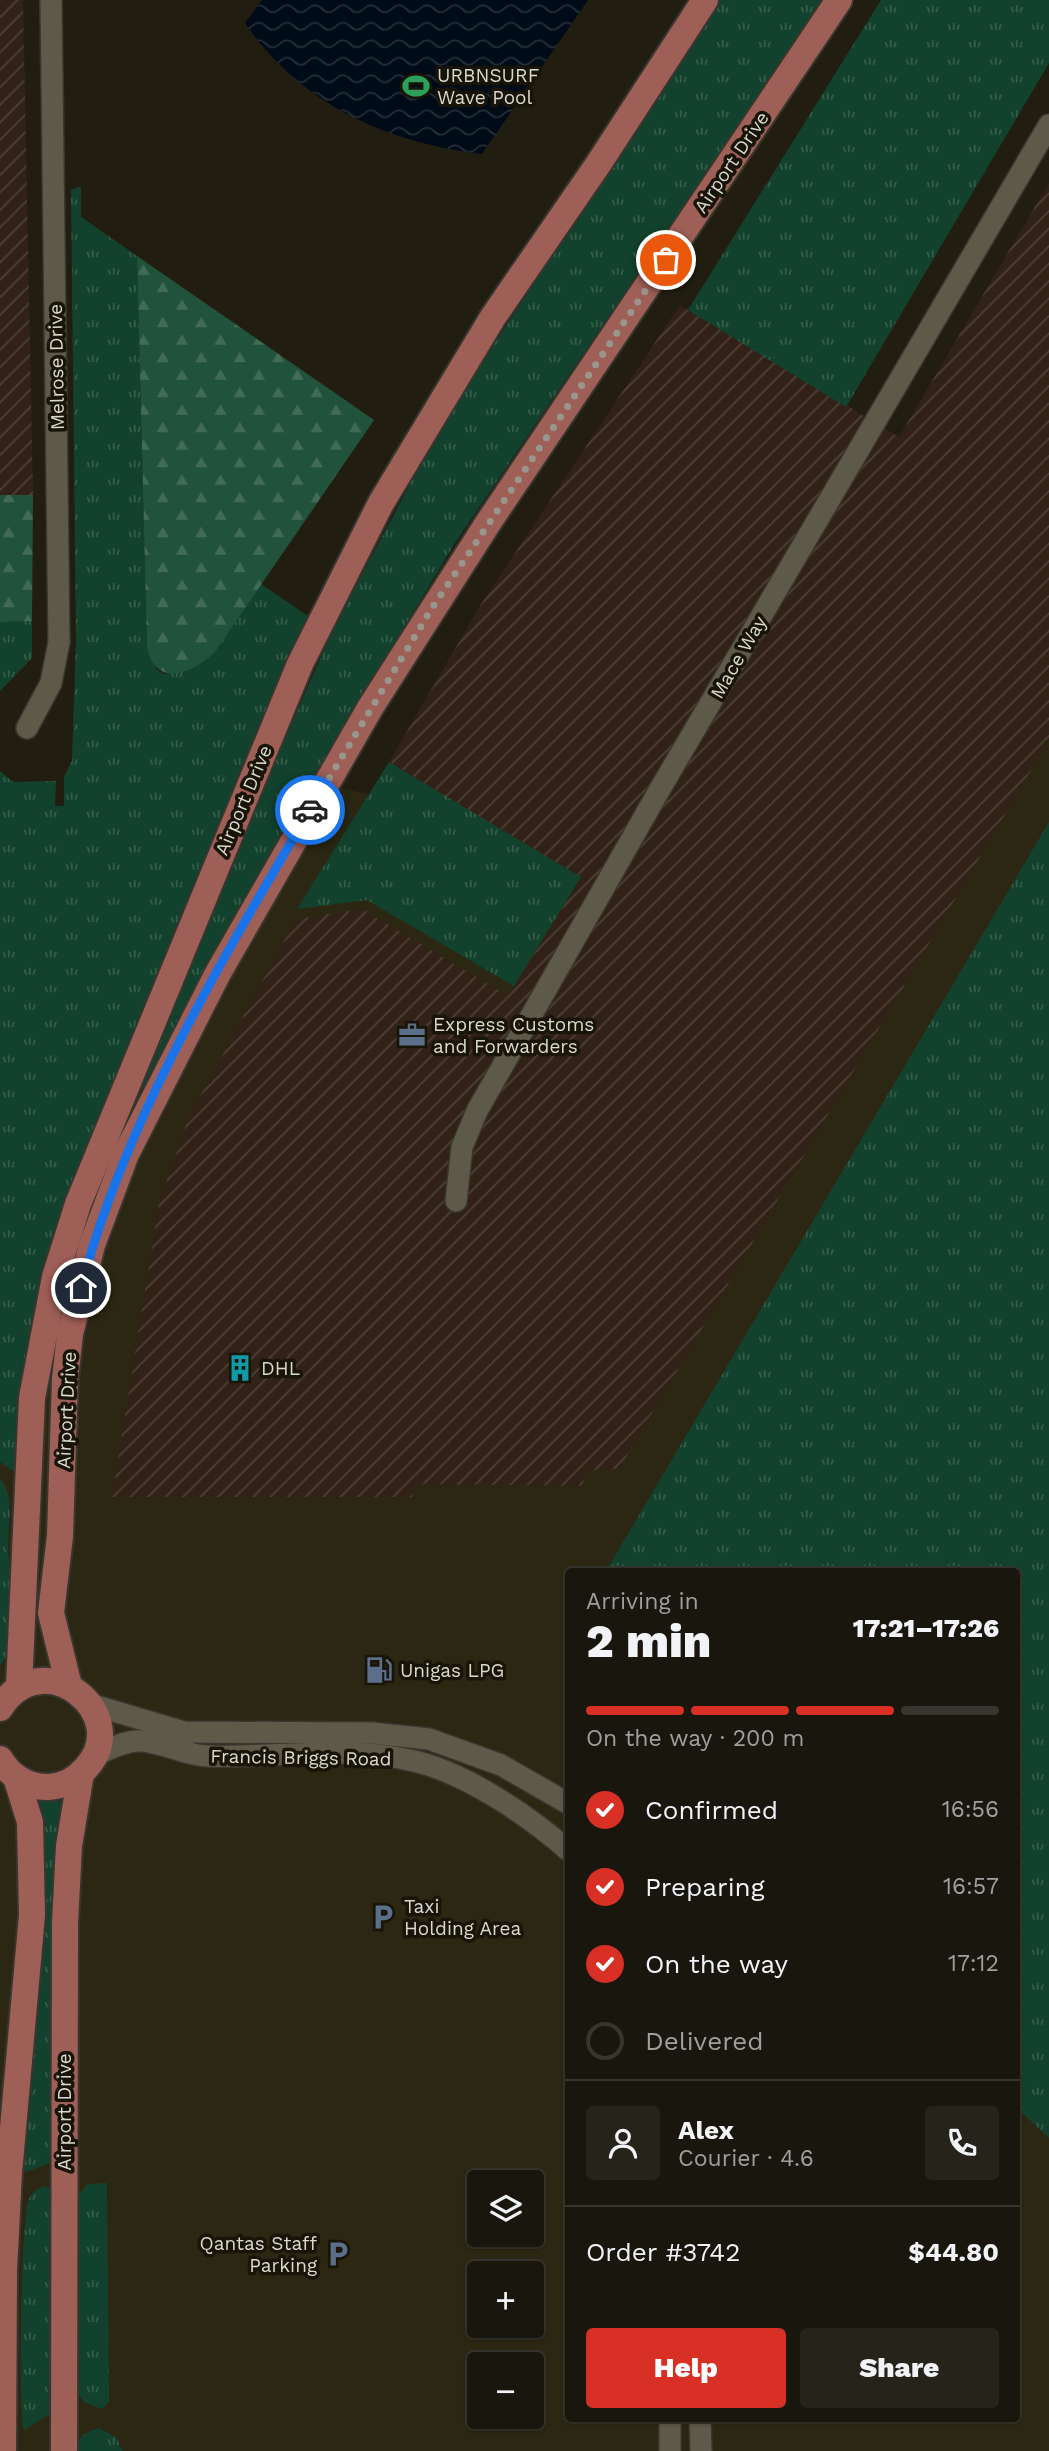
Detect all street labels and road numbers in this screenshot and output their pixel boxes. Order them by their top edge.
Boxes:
street label: Airport Drive [689,107,774,217]
street label: Melrose Drive [44,304,69,430]
street label: Mace Way [705,611,771,703]
street label: Airport Drive [210,742,277,859]
street label: Airport Drive [52,1351,81,1469]
street label: Francis Briggs Road [210,1744,392,1771]
street label: Airport Drive [53,2053,76,2171]

